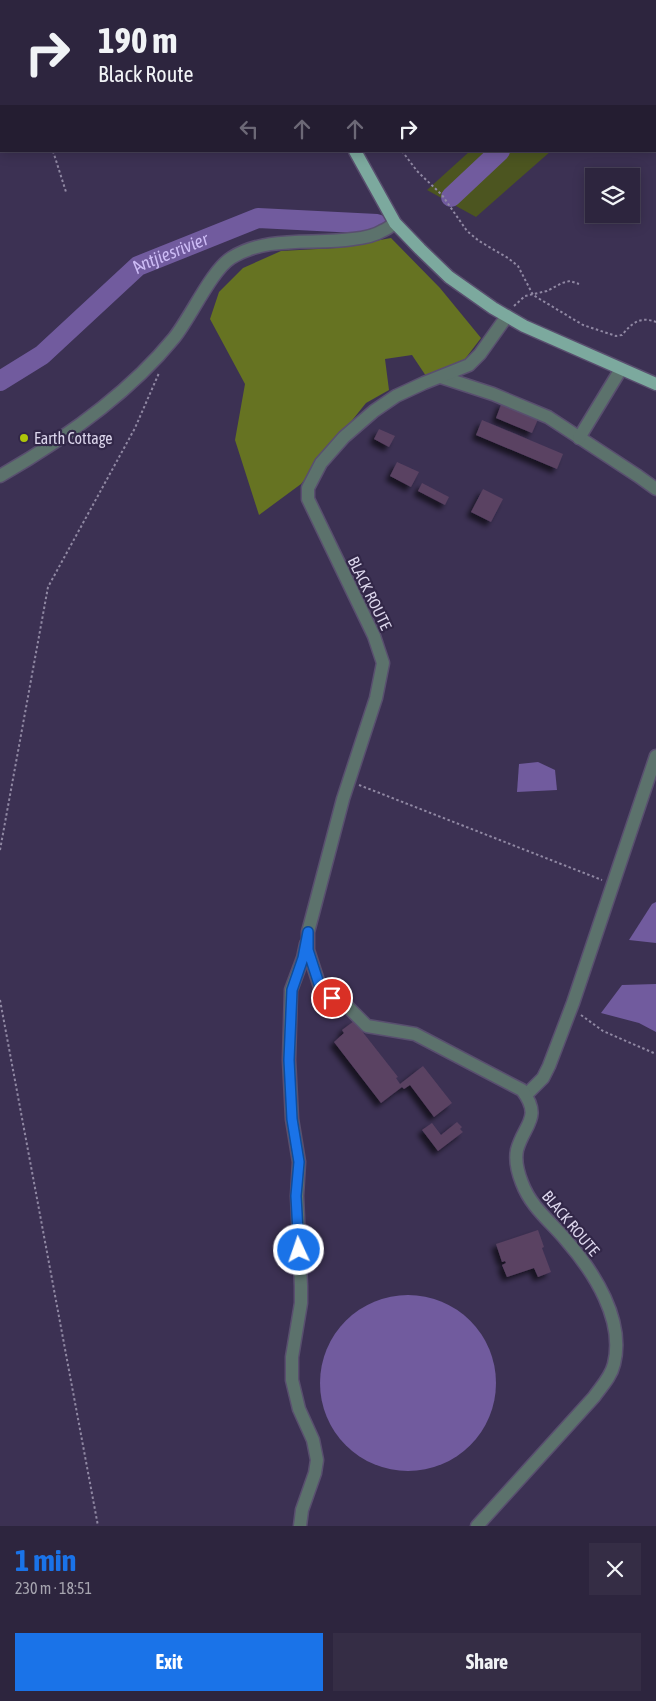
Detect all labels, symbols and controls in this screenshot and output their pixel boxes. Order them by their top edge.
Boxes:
icon: right [15,20,80,85]
text: 190 m [98,20,177,60]
text: Black Route [98,61,193,87]
icon: left [235,115,263,143]
icon: ahead [288,115,316,143]
icon: ahead [341,115,369,143]
icon: right [394,115,422,143]
map controls [585,168,640,223]
button: layers [585,168,640,223]
water label: Antjiesrivier [126,228,212,278]
place label: Earth Cottage [34,429,113,448]
marker: Earth Cottage [18,432,30,444]
street label: BLACK ROUTE [345,553,396,633]
pin [311,977,353,1019]
icon: arrive [318,984,346,1012]
street label: BLACK ROUTE [539,1187,604,1259]
position arrow [272,1223,324,1275]
text: 1 min [15,1543,76,1577]
button: close [589,1543,641,1595]
text: 230 m · 18:51 [15,1579,92,1597]
button: Exit [15,1633,323,1691]
button: Share [333,1633,641,1691]

